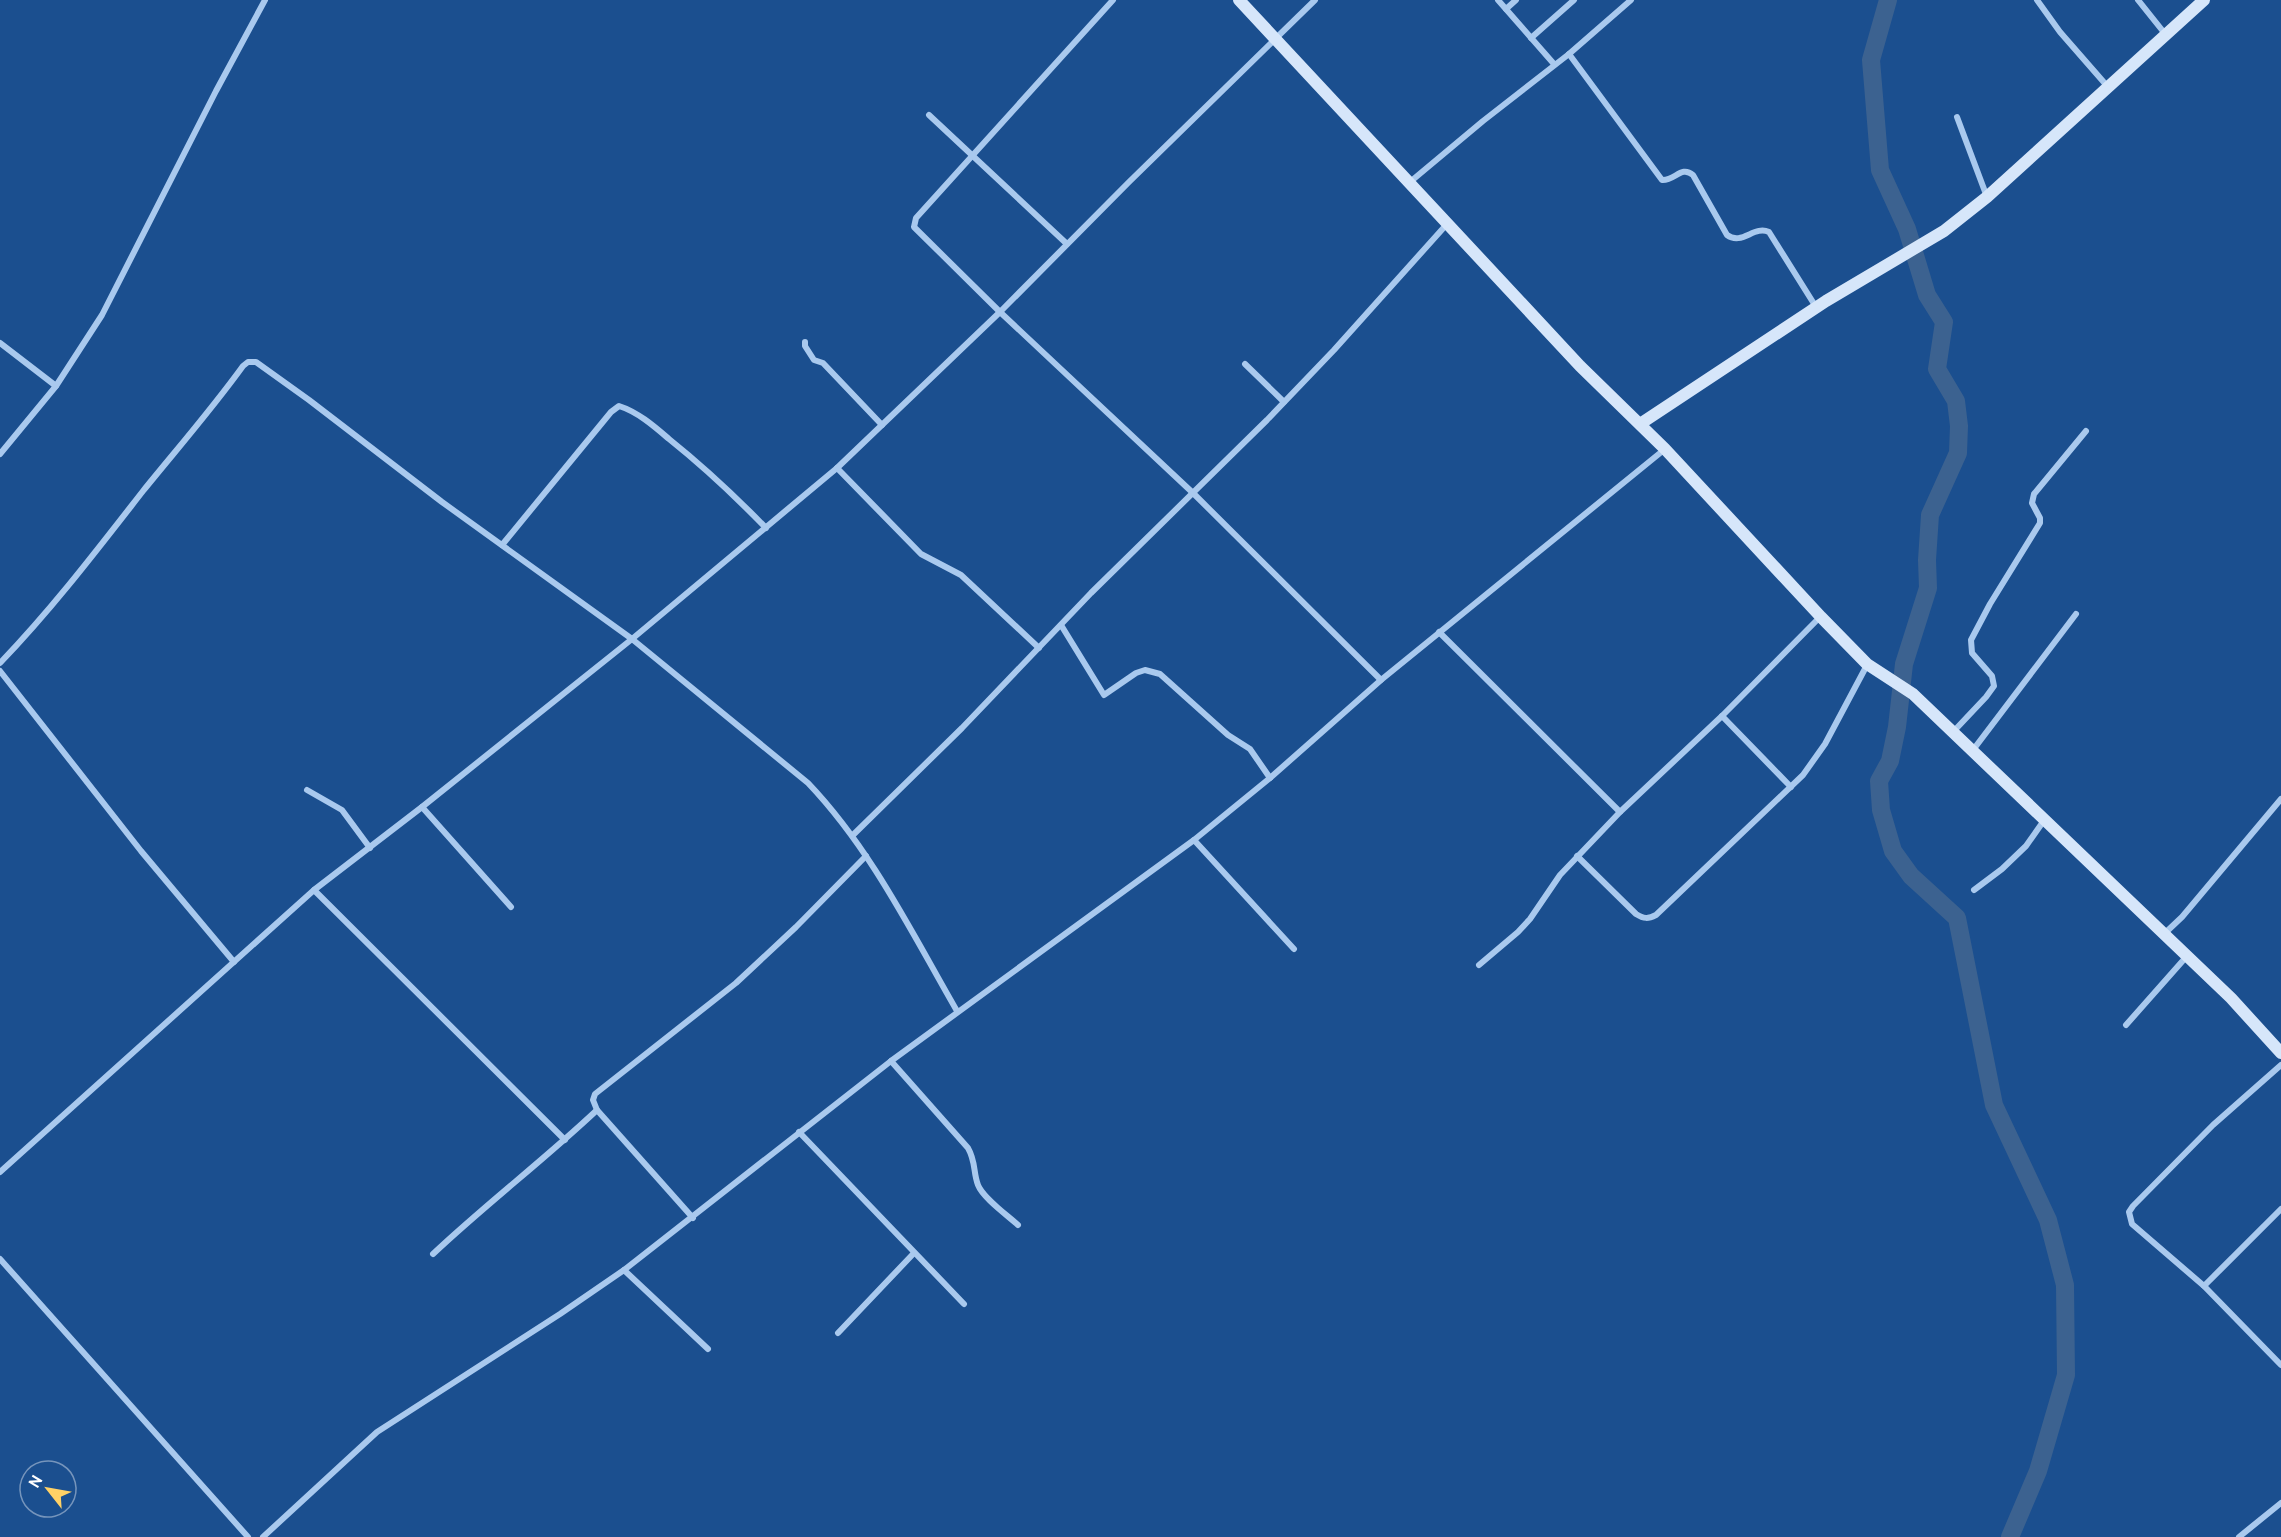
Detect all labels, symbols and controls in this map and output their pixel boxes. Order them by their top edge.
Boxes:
north arrow [18,1459,78,1519]
text: N [25,1472,48,1492]

